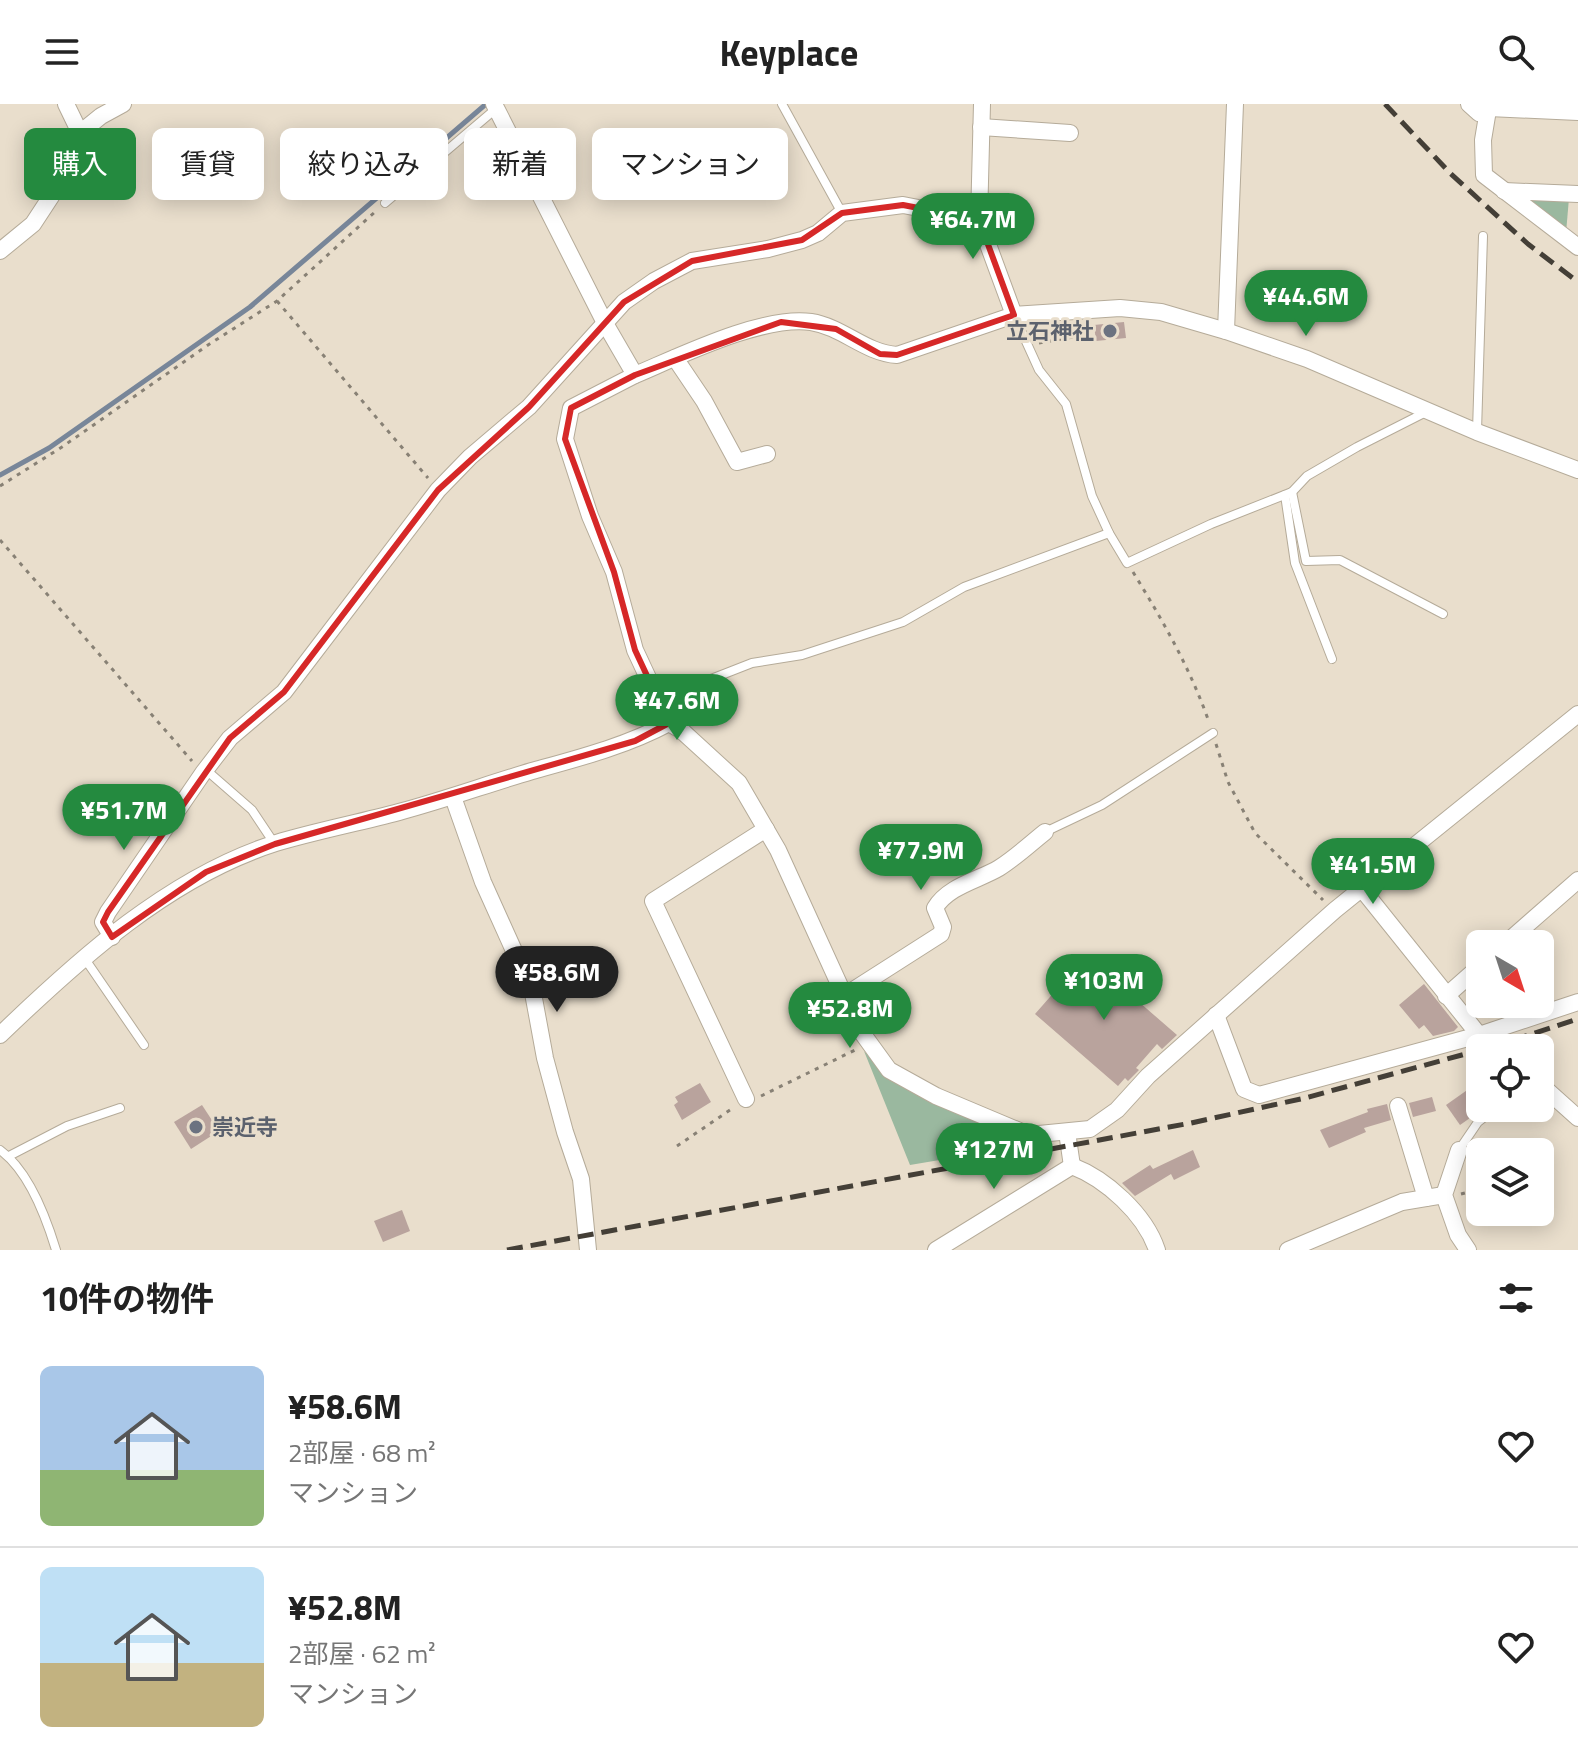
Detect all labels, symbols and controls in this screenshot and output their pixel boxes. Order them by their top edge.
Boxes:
text: Keyplace [720,25,858,80]
icon: menu [40,30,84,74]
icon: search [1494,30,1538,74]
chip: 購入 [24,128,136,200]
chip: 賃貸 [152,128,264,200]
chip: 絞り込み [280,128,448,200]
chip: 新着 [464,128,576,200]
chip: マンション [592,128,788,200]
pin: ¥64.7M [908,193,1038,261]
text: ¥64.7M [929,199,1017,238]
pin: ¥44.6M [1241,270,1371,338]
text: ¥44.6M [1262,276,1350,315]
place label: 立石神社 [1006,314,1094,348]
marker: 立石神社 [1101,322,1119,340]
pin: ¥47.6M [612,674,742,742]
text: ¥47.6M [633,680,721,719]
pin: ¥51.7M [59,784,189,852]
text: ¥51.7M [80,790,168,829]
pin: ¥77.9M [856,824,986,892]
text: ¥77.9M [877,830,965,869]
pin: ¥41.5M [1308,838,1438,906]
text: ¥41.5M [1329,844,1417,883]
north arrow [1466,930,1554,1018]
map controls [1466,930,1554,1226]
pin: ¥58.6M [492,946,622,1014]
text: ¥58.6M [513,952,601,991]
pin: ¥103M [1048,954,1160,1022]
text: ¥103M [1064,960,1144,999]
pin: ¥52.8M [785,982,915,1050]
text: ¥52.8M [806,988,894,1027]
button: locate [1466,1034,1554,1122]
place label: 崇近寺 [212,1110,278,1144]
marker: 崇近寺 [187,1118,205,1136]
pin: ¥127M [938,1123,1050,1191]
text: ¥127M [954,1129,1034,1168]
button: layers [1466,1138,1554,1226]
text: 10件の物件 [40,1272,214,1324]
icon: filters [1494,1276,1538,1320]
text: ¥58.6M [288,1380,402,1432]
icon: home [104,1398,200,1494]
icon: heart [1494,1424,1538,1468]
text: 2部屋 · 68 m² [288,1433,436,1472]
text: マンション [288,1473,418,1512]
text: ¥52.8M [288,1581,402,1633]
icon: home [104,1599,200,1695]
icon: heart [1494,1625,1538,1669]
text: 2部屋 · 62 m² [288,1634,436,1673]
text: マンション [288,1674,418,1713]

